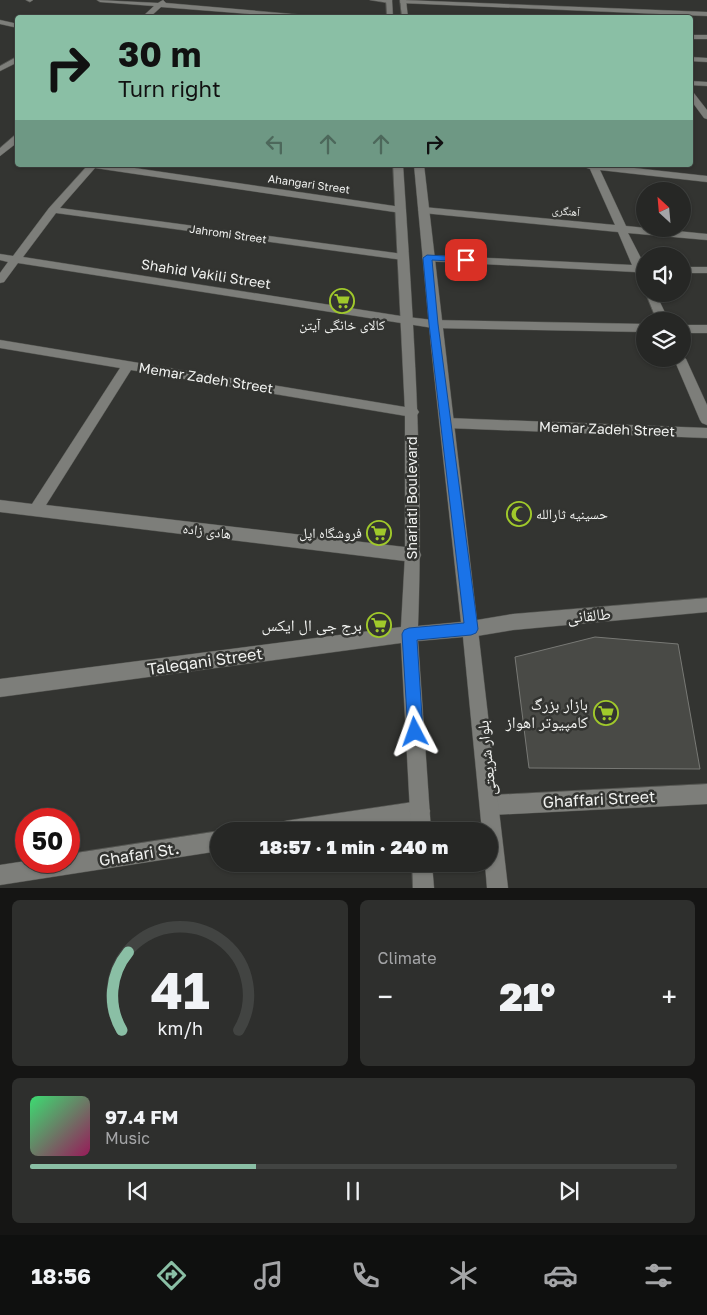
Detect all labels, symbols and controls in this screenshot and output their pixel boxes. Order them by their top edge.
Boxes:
text: 30 m [118,33,201,75]
icon: right [35,35,100,100]
text: Turn right [118,75,221,102]
icon: left [261,130,289,158]
icon: ahead [314,130,342,158]
icon: ahead [367,130,395,158]
icon: right [420,130,448,158]
street label: Ahangari Street [267,171,351,196]
north arrow [636,182,691,238]
map controls [636,182,691,367]
street label: آهنگری [552,203,581,219]
street label: Jahromi Street [189,222,268,245]
pin [445,239,487,281]
icon: arrive [452,246,480,274]
button: sound [636,247,691,302]
street label: Shahid Vakili Street [140,255,272,292]
supermarket icon: کالای خانگی آیتن [329,288,355,314]
button: layers [636,312,691,367]
place label: کالای خانگی آیتن [299,316,385,334]
street label: Memar Zadeh Street [138,358,275,397]
street label: Memar Zadeh Street [539,418,675,439]
street label: Shariati Boulevard [403,436,420,560]
mosque icon: حسینیه ثارالله [506,501,532,527]
place label: حسینیه ثارالله [536,505,608,523]
street label: هادی زاده [182,519,232,543]
supermarket icon: فروشگاه اپل [366,520,392,546]
place label: فروشگاه اپل [299,524,362,542]
street label: طالقانی [566,603,612,628]
supermarket icon: برج جی ال ایکس [366,612,392,638]
place label: برج جی ال ایکس [262,615,362,636]
street label: Taleqani Street [146,643,264,679]
place label: بازار بزرگ کامپیوتر اهواز [505,694,588,732]
supermarket icon: بازار بزرگ کامپیوتر اهواز [593,700,619,726]
position arrow [388,705,440,757]
street label: بلوار شریعتی [472,719,501,797]
street label: Ghaffari Street [542,786,656,812]
speed limit sign: 50 [15,808,80,873]
text: 18:57 · 1 min · 240 m [260,835,448,858]
street label: Ghafari St. [98,838,180,870]
text: Climate [378,948,437,968]
text: 41 [150,958,209,1020]
text: 21° [499,974,555,1019]
text: − [378,980,393,1013]
text: + [662,980,677,1013]
text: km/h [157,1017,202,1039]
text: 97.4 FM [105,1105,178,1128]
text: Music [105,1128,150,1148]
icon: previous [124,1177,152,1205]
icon: pause [339,1177,367,1205]
icon: next [555,1177,583,1205]
icon: directions [154,1258,189,1293]
icon: music [251,1258,286,1293]
icon: phone [348,1258,383,1293]
icon: climate [446,1258,481,1293]
icon: car [543,1258,578,1293]
icon: filters [641,1258,676,1293]
text: 18:56 [31,1262,91,1289]

